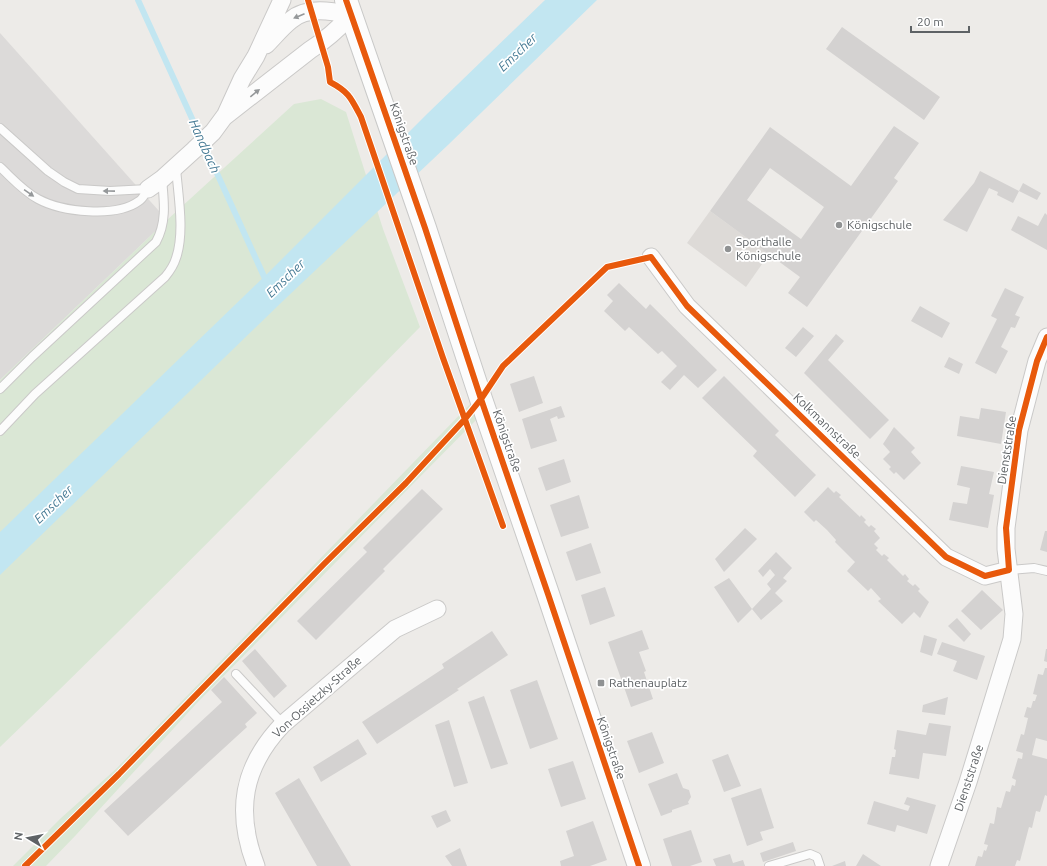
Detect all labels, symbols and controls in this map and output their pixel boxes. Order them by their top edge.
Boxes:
scale bar [911,8,969,34]
one-way arrow [293,13,305,19]
text: 20 m [917,15,944,28]
water label: Emscher [495,30,540,74]
one-way arrow [249,88,260,97]
street label: Königstraße [388,101,421,167]
water label: Handbach [187,117,223,175]
one-way arrow [102,188,115,194]
one-way arrow [24,189,34,197]
place label: Königschule [847,218,912,231]
marker: Königschule [834,220,844,230]
place label: Sporthalle Königschule [736,235,801,262]
marker: Sporthalle Königschule [723,244,733,254]
water label: Emscher [263,256,308,300]
street label: Kolkmannstraße [791,390,864,461]
street label: Königstraße [491,408,524,474]
street label: Dienststraße [995,415,1018,485]
water label: Emscher [31,482,76,526]
street label: Von-Ossietzky-Straße [270,653,364,740]
place label: Rathenauplatz [609,676,688,689]
marker: Rathenauplatz [596,678,606,688]
street label: Königstraße [595,715,628,781]
street label: Dienststraße [952,743,985,813]
north arrow [8,818,48,858]
text: N [12,831,25,841]

